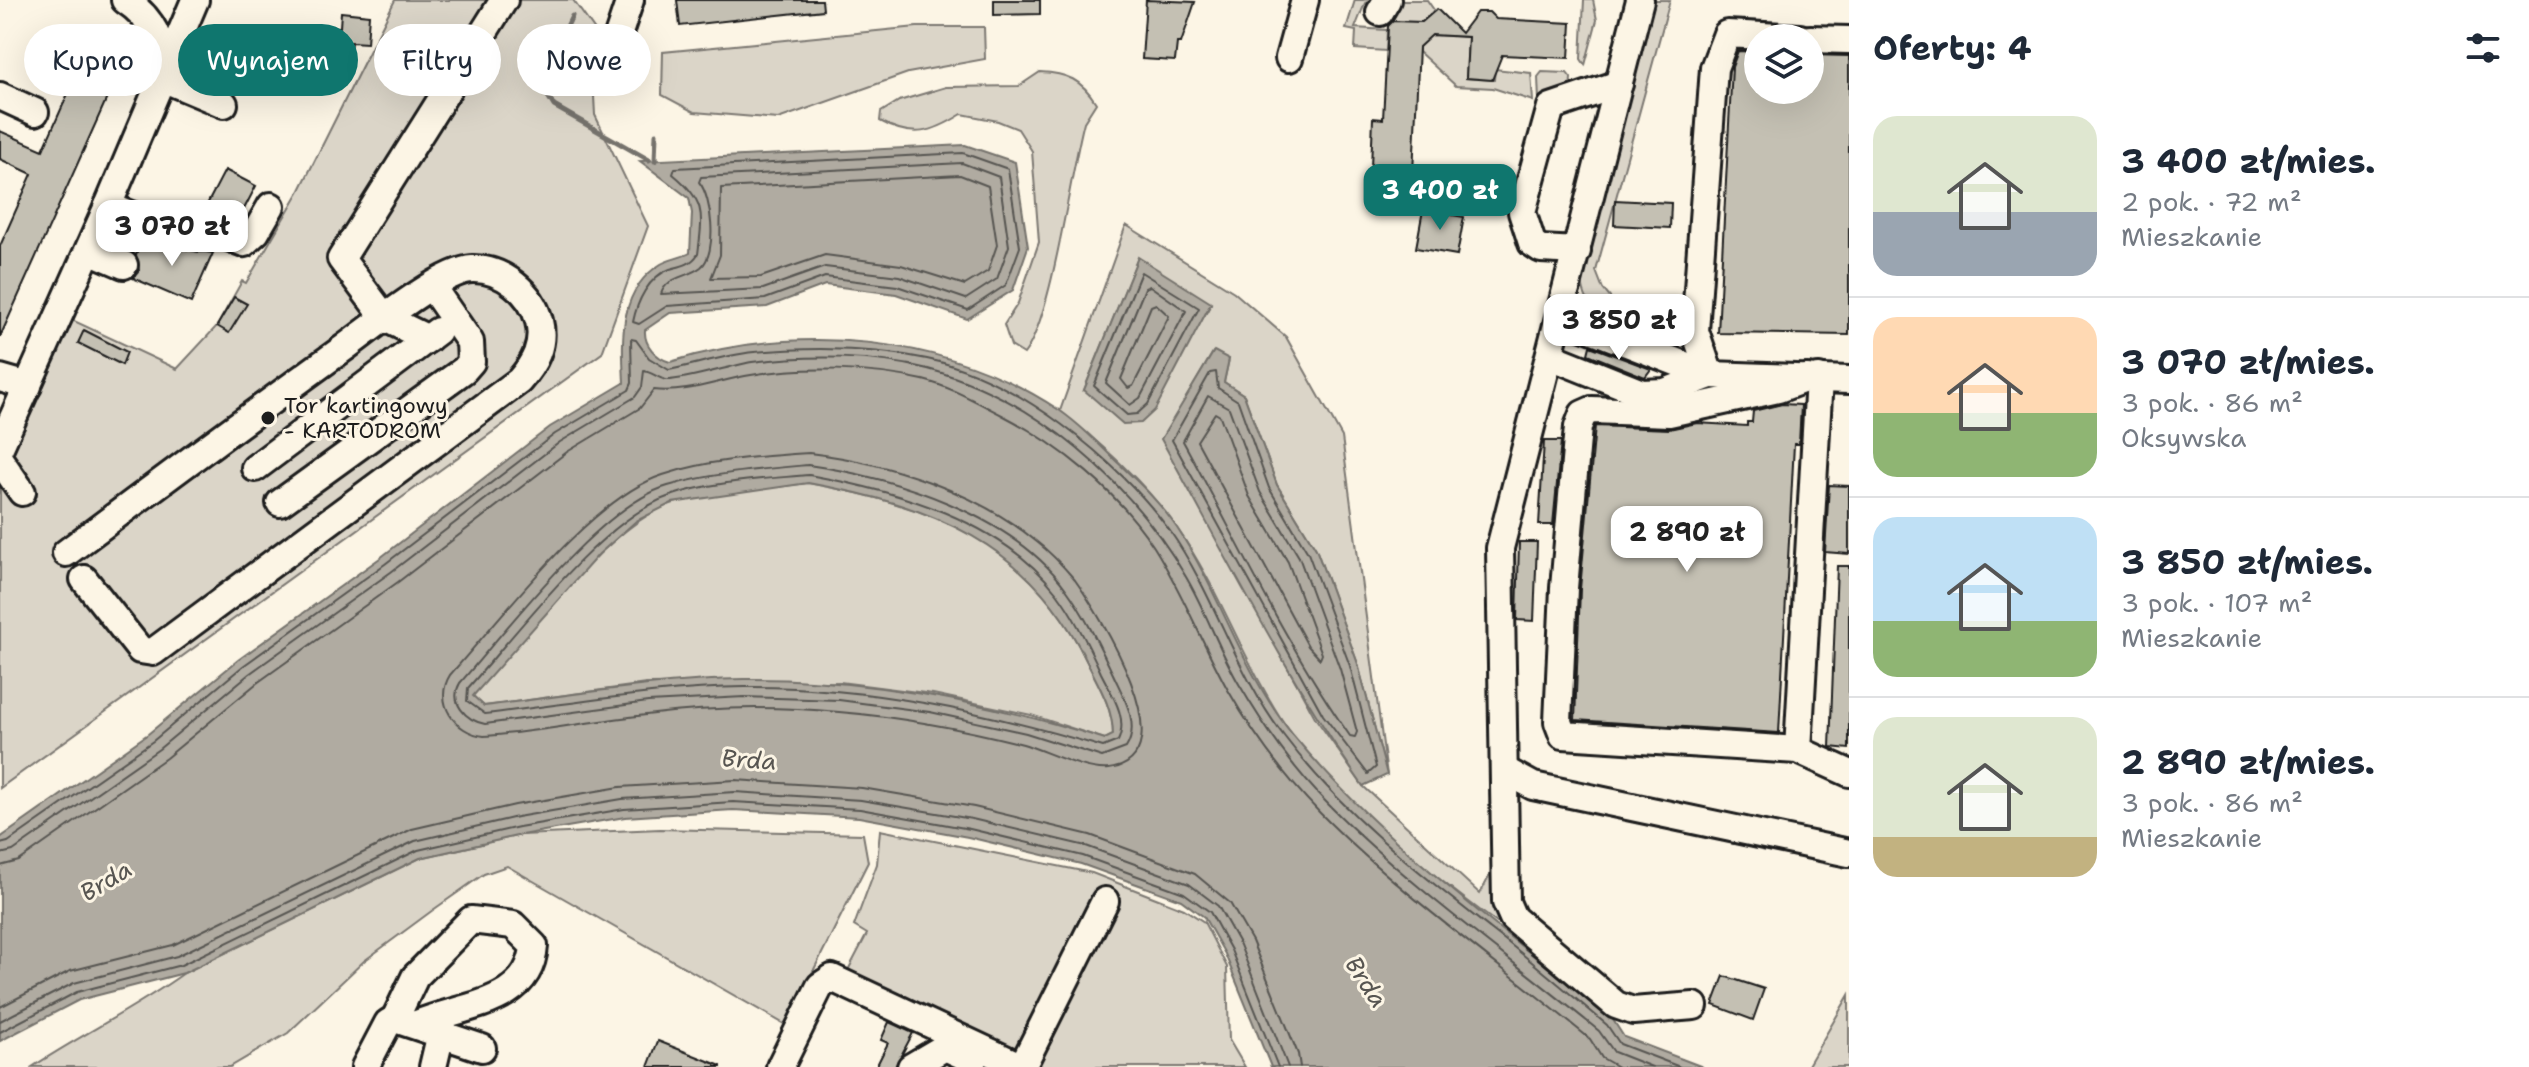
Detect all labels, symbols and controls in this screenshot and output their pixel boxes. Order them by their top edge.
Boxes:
chip: Kupno [24,24,162,96]
chip: Wynajem [178,24,358,96]
chip: Filtry [374,24,501,96]
chip: Nowe [517,24,651,96]
map controls [1744,24,1824,104]
button: layers [1744,24,1824,104]
text: Oferty: 4 [1873,25,2032,71]
icon: filters [2461,26,2505,70]
text: 3 400 zł/mies. [2121,138,2376,184]
icon: home [1937,148,2033,244]
pin: 3 400 zł [1357,164,1523,232]
text: 3 400 zł [1382,172,1498,207]
text: 2 pok. · 72 m² [2121,184,2302,219]
pin: 3 070 zł [89,200,255,268]
text: 3 070 zł [114,208,230,243]
text: Mieszkanie [2121,219,2262,254]
pin: 3 850 zł [1536,294,1702,362]
text: 3 850 zł [1562,302,1676,337]
text: 3 070 zł/mies. [2121,339,2375,385]
icon: home [1937,349,2033,445]
text: 3 pok. · 86 m² [2121,385,2303,420]
place label: Tor kartingowy - KARTODROM [284,391,448,445]
marker: Tor kartingowy - KARTODROM [259,409,277,427]
text: Oksywska [2121,420,2246,455]
pin: 2 890 zł [1604,506,1770,574]
text: 2 890 zł [1629,514,1745,549]
text: 3 850 zł/mies. [2121,539,2373,585]
icon: home [1937,549,2033,645]
text: 3 pok. · 107 m² [2121,585,2313,620]
text: Mieszkanie [2121,620,2262,655]
text: 2 890 zł/mies. [2121,739,2375,785]
water label: Brda [720,742,778,778]
icon: home [1937,749,2033,845]
text: 3 pok. · 86 m² [2121,785,2303,820]
text: Mieszkanie [2121,820,2262,855]
water label: Brda [74,853,138,909]
water label: Brda [1338,950,1394,1014]

